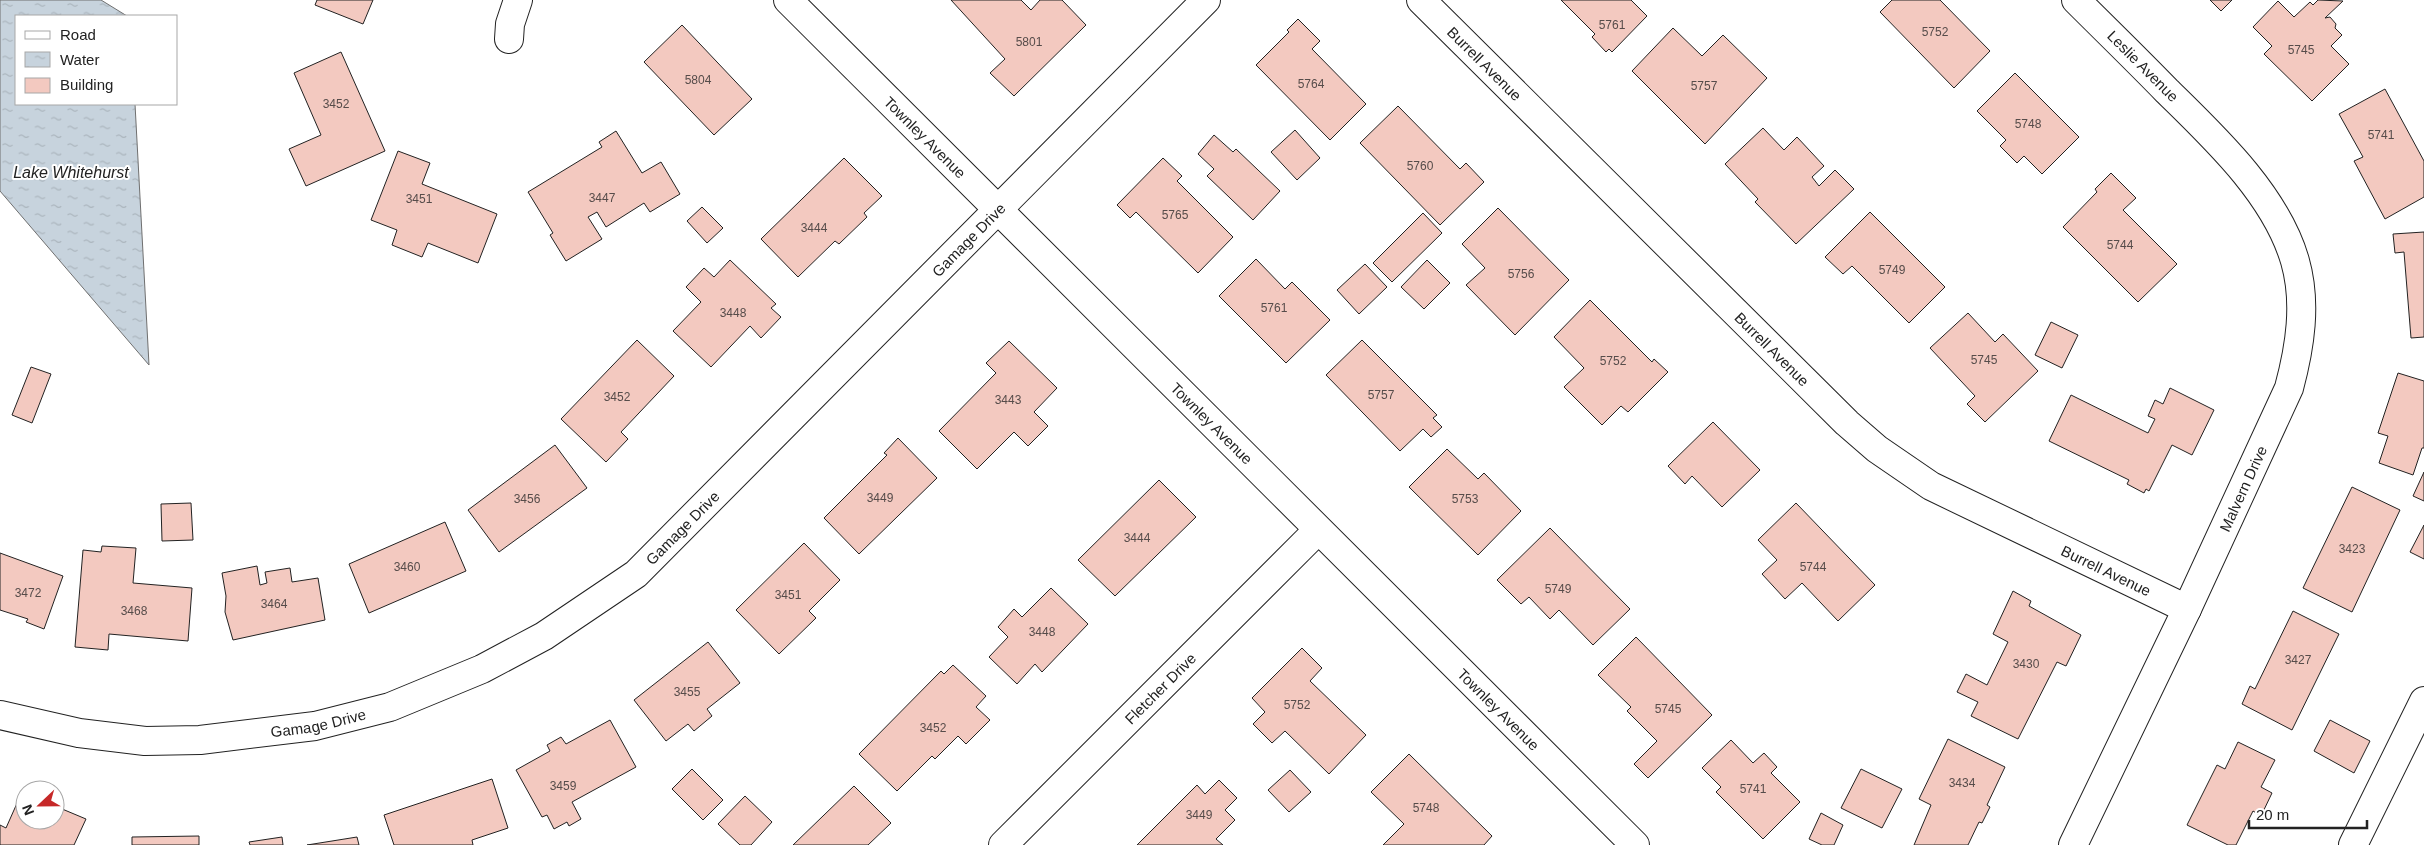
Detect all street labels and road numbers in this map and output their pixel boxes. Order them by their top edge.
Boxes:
street label: Burrell Avenue [1444,23,1525,104]
street label: Leslie Avenue [2104,27,2182,105]
street label: Townley Avenue [881,93,970,181]
street label: Gamage Drive [928,199,1008,280]
street label: Burrell Avenue [1732,308,1813,389]
street label: Townley Avenue [1168,379,1256,467]
street label: Malvern Drive [2216,443,2270,534]
street label: Gamage Drive [642,487,722,568]
street label: Burrell Avenue [2059,541,2154,599]
street label: Fletcher Drive [1121,649,1199,727]
street label: Townley Avenue [1454,665,1543,753]
street label: Gamage Drive [270,705,368,740]

